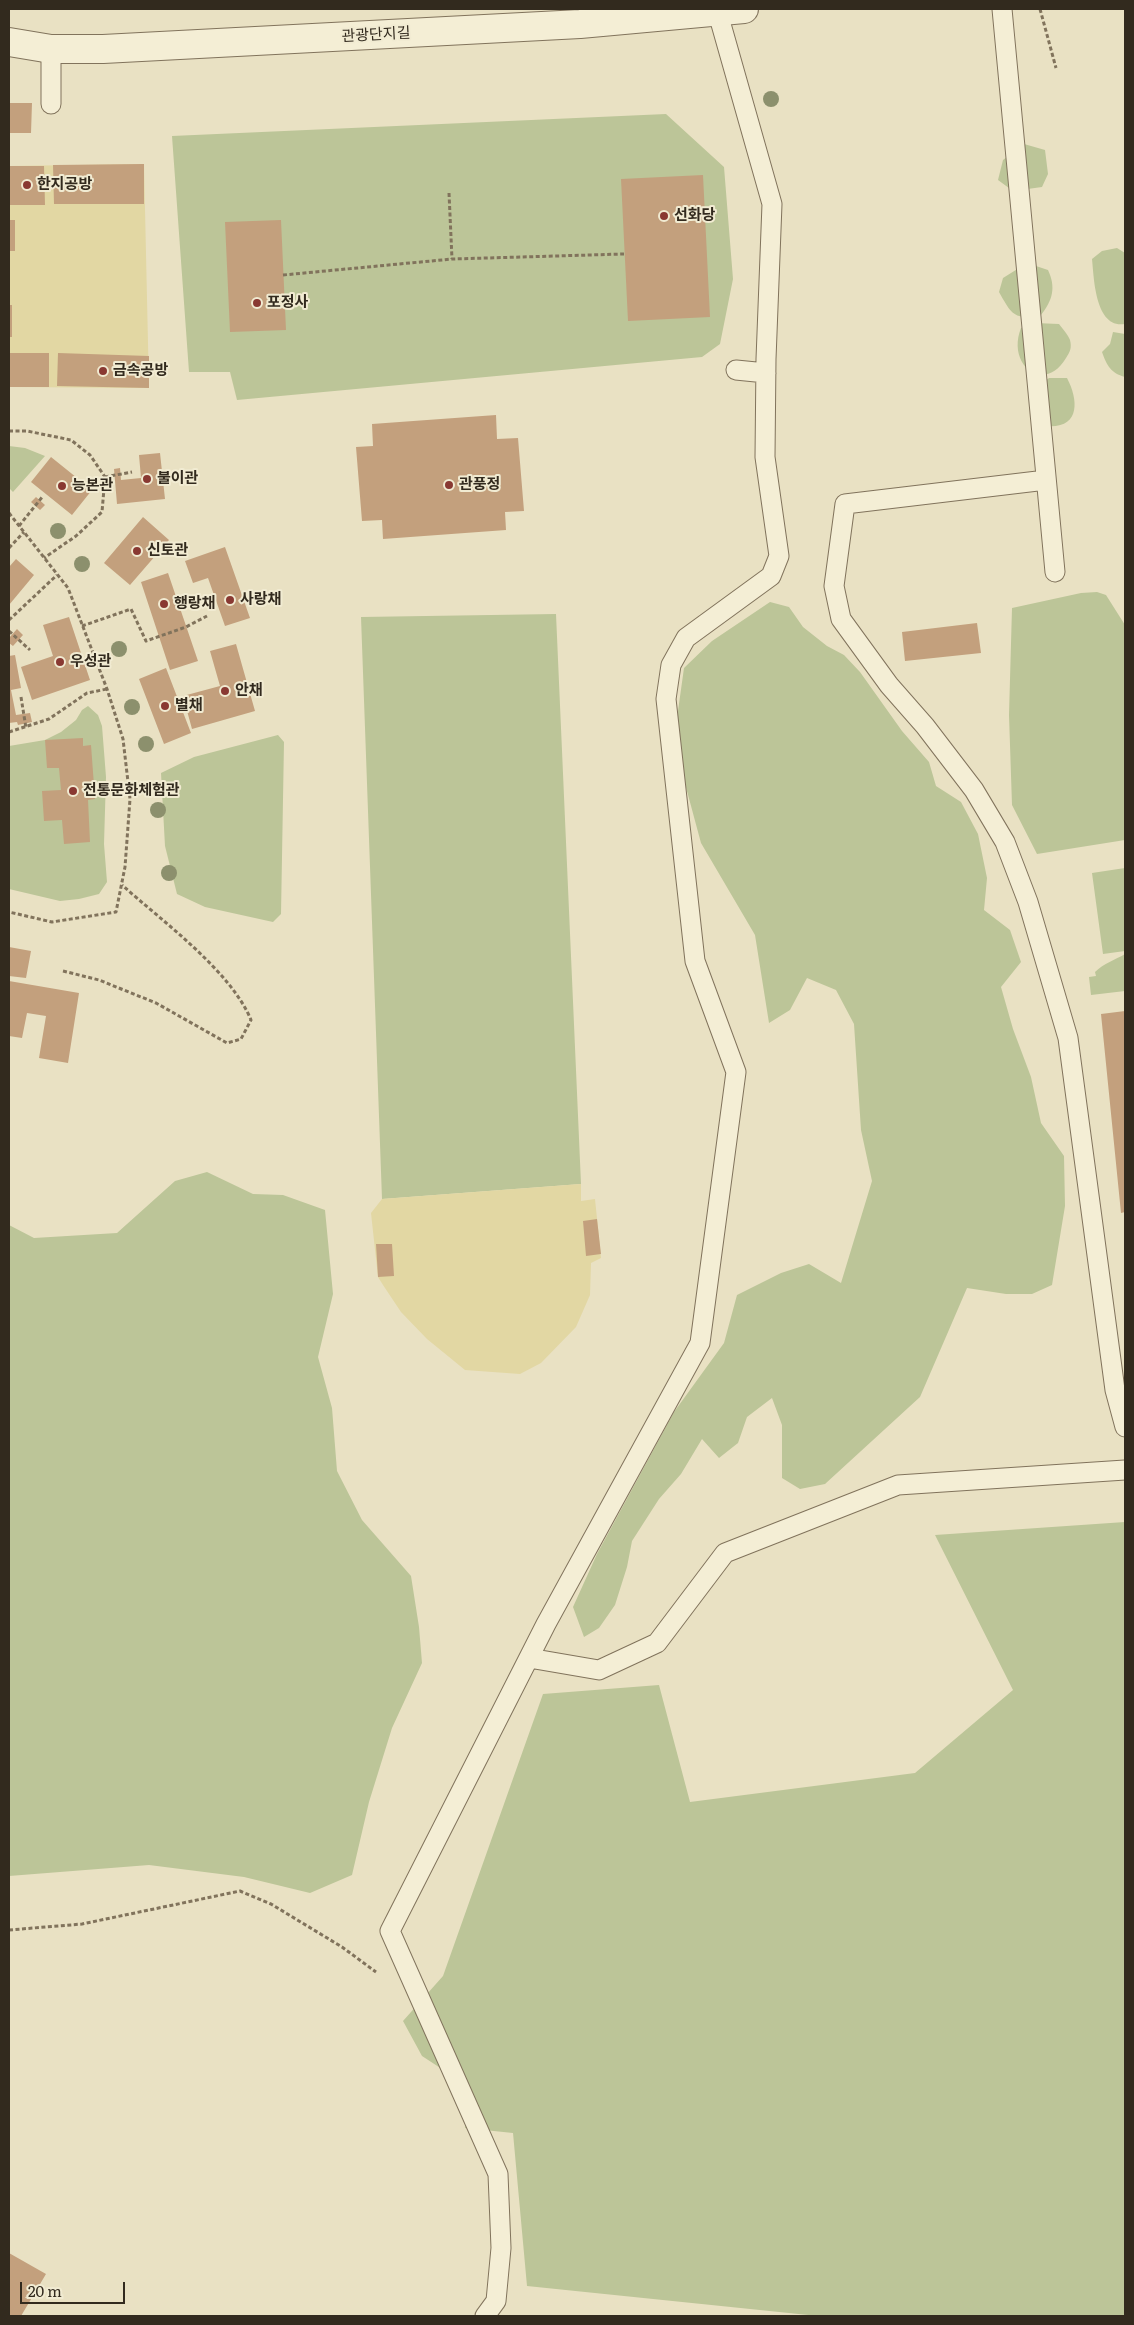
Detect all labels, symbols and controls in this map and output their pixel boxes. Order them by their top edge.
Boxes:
street label: 관광단지길 [341,24,411,46]
place label: 한지공방 [37,176,92,194]
marker: 한지공방 [21,179,33,191]
place label: 선화당 [674,207,715,225]
marker: 선화당 [658,210,670,222]
place label: 포정사 [267,294,308,312]
marker: 포정사 [251,297,263,309]
place label: 금속공방 [113,362,168,380]
marker: 금속공방 [97,365,109,377]
place label: 불이관 [157,470,198,488]
marker: 불이관 [141,473,153,485]
place label: 관풍정 [459,476,500,494]
place label: 능본관 [72,477,113,495]
marker: 관풍정 [443,479,455,491]
marker: 능본관 [56,480,68,492]
place label: 신토관 [147,542,188,560]
marker: 신토관 [131,545,143,557]
place label: 사랑채 [240,591,281,609]
marker: 사랑채 [224,594,236,606]
place label: 행랑채 [174,595,215,613]
marker: 행랑채 [158,598,170,610]
place label: 우성관 [70,653,111,671]
marker: 우성관 [54,656,66,668]
place label: 안채 [235,682,263,700]
marker: 안채 [219,685,231,697]
place label: 별채 [175,697,203,715]
marker: 별채 [159,700,171,712]
place label: 전통문화체험관 [83,782,180,800]
marker: 전통문화체험관 [67,785,79,797]
scale bar [22,2272,128,2304]
text: 20 m [28,2279,62,2302]

